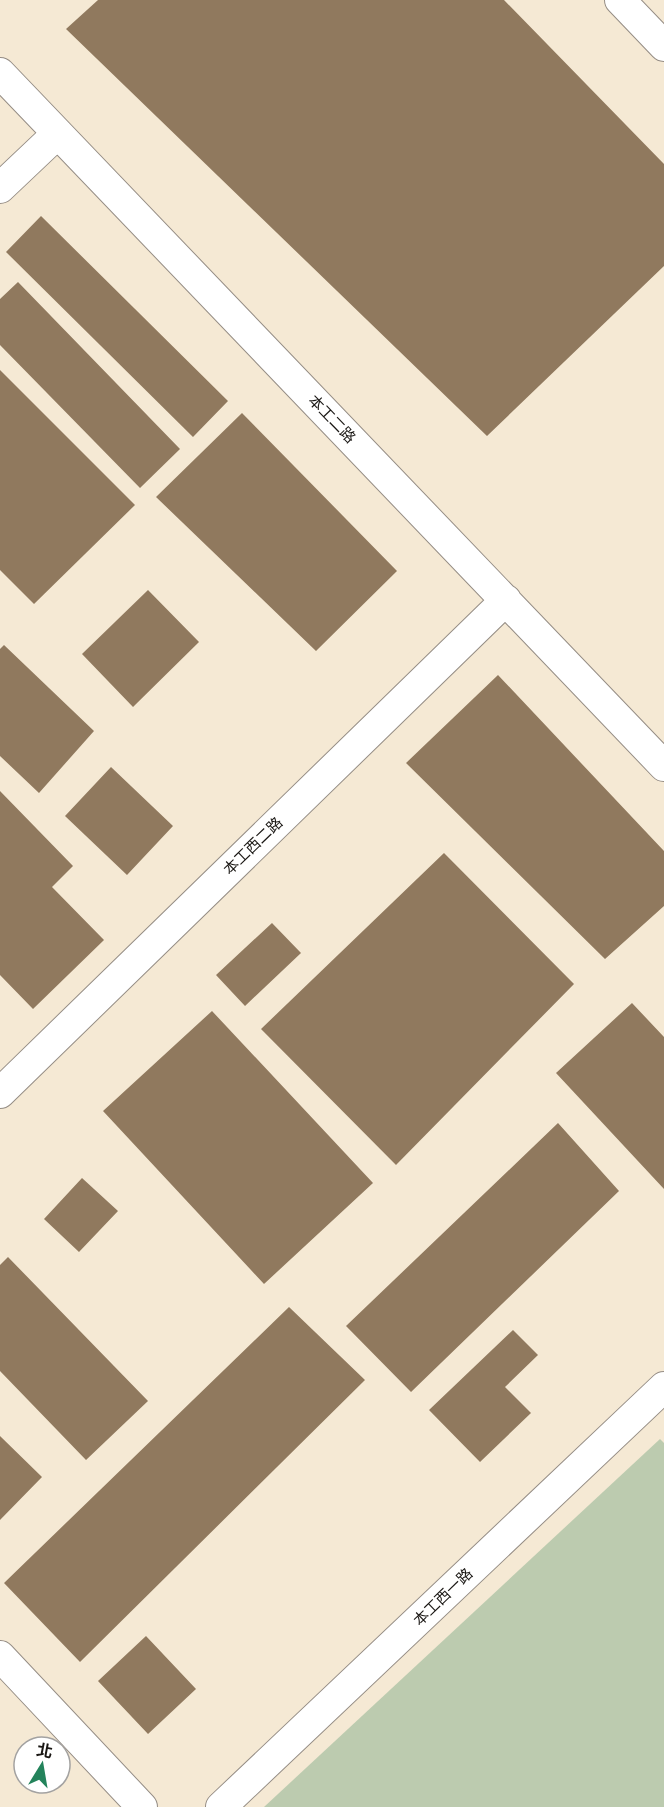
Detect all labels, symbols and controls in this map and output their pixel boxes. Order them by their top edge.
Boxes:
street label: 本工二路 [305,391,359,447]
street label: 本工西二路 [220,813,286,879]
street label: 本工西一路 [410,1564,476,1630]
north arrow [12,1735,72,1795]
text: 北 [35,1740,54,1763]

